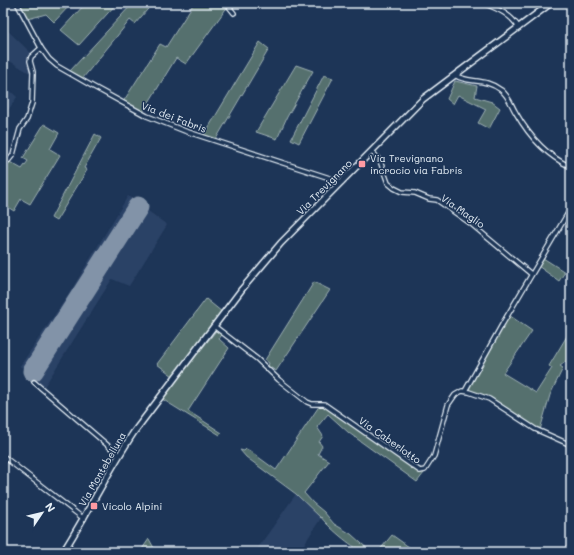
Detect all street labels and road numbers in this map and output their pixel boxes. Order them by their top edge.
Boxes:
street label: Via dei Fabris [139,98,209,136]
street label: Via Trevignano [293,156,355,218]
street label: Via Maglio [438,191,488,231]
street label: Via Caberlotto [356,413,424,467]
street label: Via Montebelluna [75,429,129,509]

